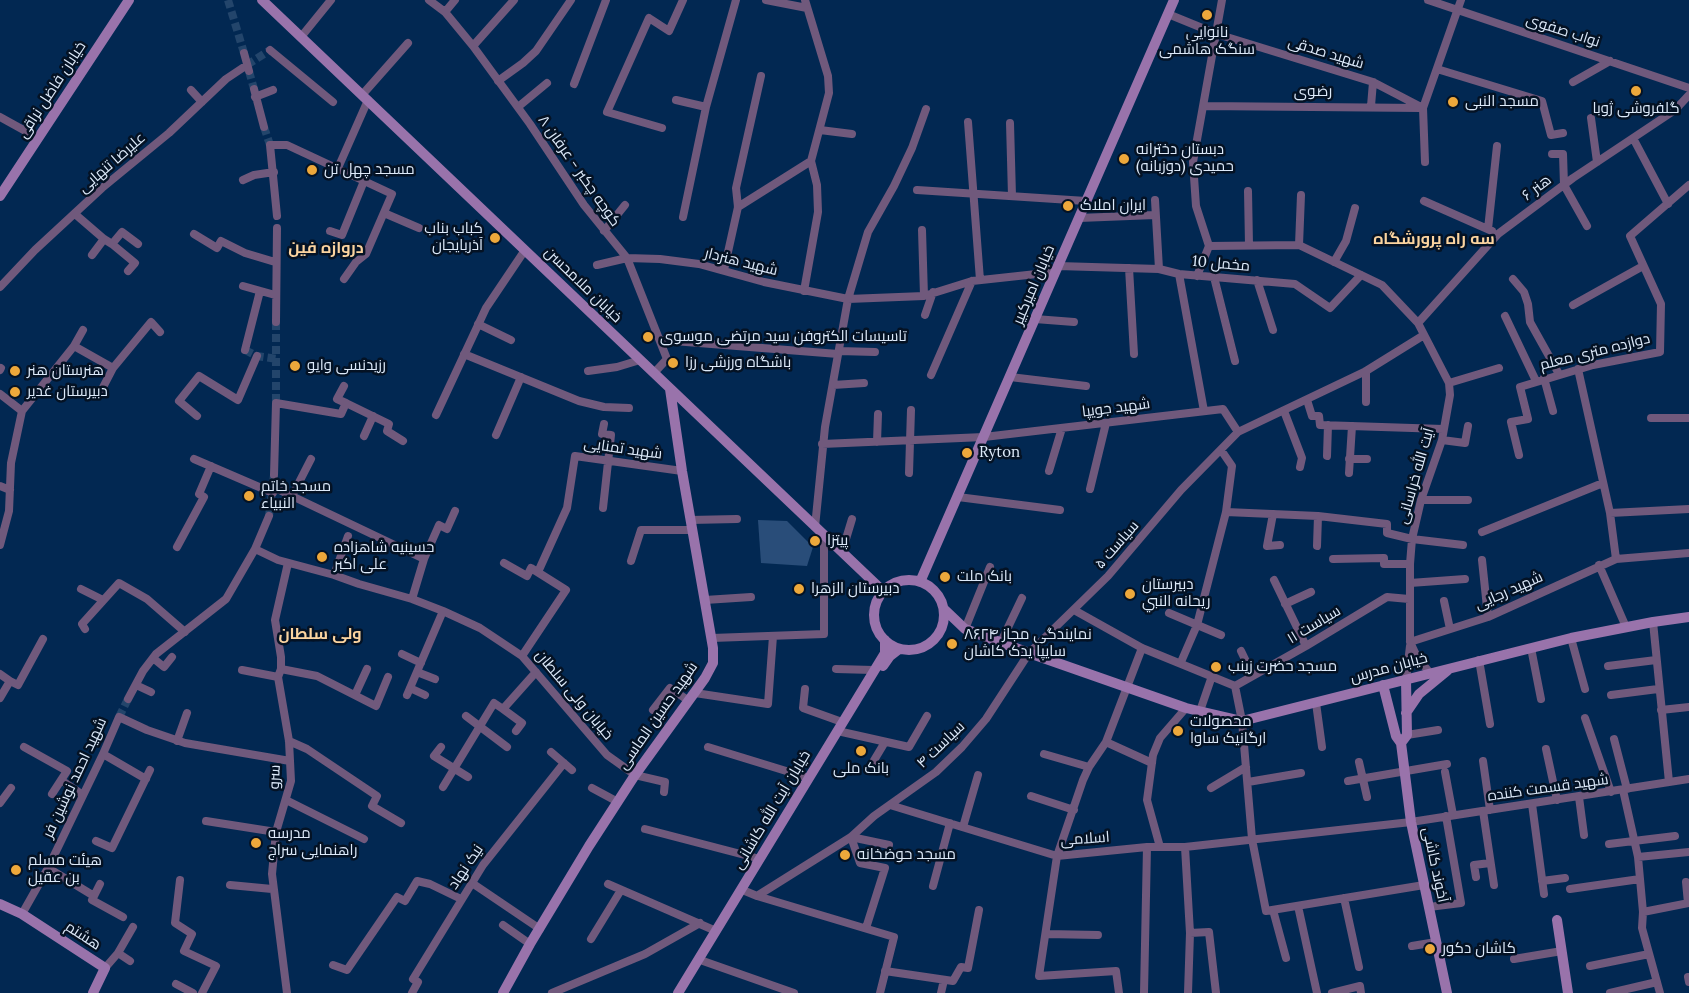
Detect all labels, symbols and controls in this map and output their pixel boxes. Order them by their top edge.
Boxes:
marker: نانوایی سنگک هاشمی [1200,8,1214,22]
street label: نواب صفوی [1524,11,1602,51]
place label: نانوایی سنگک هاشمی [1159,24,1255,59]
street label: شهید صدقی [1286,33,1366,73]
street label: خیابان فاضل نراقی [14,38,90,142]
street label: رضوی [1294,83,1332,101]
marker: گلفروشی ژوبا [1629,84,1643,98]
place label: مسجد النبی [1465,93,1539,111]
marker: مسجد النبی [1446,95,1460,109]
place label: گلفروشی ژوبا [1592,100,1680,118]
street label: کوچه چکبر - عرفان ۸ [534,112,624,230]
street label: علیرضا تنهایی [75,129,149,197]
place label: دبستان دخترانه حمیدی (دوزبانه) [1136,141,1234,176]
marker: دبستان دخترانه حمیدی (دوزبانه) [1117,152,1131,166]
place label: مسجد چهل تن [324,161,415,179]
marker: مسجد چهل تن [305,163,319,177]
street label: هنر ۶ [1519,171,1555,205]
place label: ایران املاک [1080,197,1146,215]
marker: ایران املاک [1061,199,1075,213]
place label: کباب بناب آذربایجان [424,220,483,255]
district label: سه راه پرورشگاه [1373,229,1495,249]
marker: کباب بناب آذربایجان [488,231,502,245]
district label: دروازه فین [288,238,364,258]
street label: خیابان امیرکبیر [1009,242,1059,328]
street label: خیابان ملامحسن [540,243,626,327]
street label: شهید هنردار [703,244,779,280]
street label: مخمل 10 [1191,253,1251,275]
place label: تاسیسات الکتروفن سید مرتضی موسوی [660,328,907,346]
marker: تاسیسات الکتروفن سید مرتضی موسوی [641,330,655,344]
street label: دوازده متری معلم [1538,330,1652,374]
place label: باشگاه ورزشی رزا [685,354,791,372]
marker: باشگاه ورزشی رزا [666,356,680,370]
place label: رزیدنسی وایو [307,357,386,375]
marker: رزیدنسی وایو [288,359,302,373]
place label: هنرستان هنر [27,362,104,380]
marker: هنرستان هنر [8,364,22,378]
place label: دبیرستان غدیر [27,383,108,401]
marker: دبیرستان غدیر [8,385,22,399]
street label: شهید جویپا [1081,395,1151,421]
street label: آیت الله خراسانی [1394,426,1438,526]
street label: شهید تمنایی [583,435,663,463]
place label: Ryton [979,444,1020,462]
marker: Ryton [960,446,974,460]
place label: مسجد خاتم النبیاء [261,478,331,513]
marker: مسجد خاتم النبیاء [242,489,256,503]
street label: سیاست ۵ [1091,517,1143,573]
place label: پیتزا [827,532,848,550]
marker: پیتزا [808,534,822,548]
place label: حسینیه شاهزاده علی اکبر [334,539,434,574]
marker: حسینیه شاهزاده علی اکبر [315,550,329,564]
place label: بانک ملت [957,568,1012,586]
street label: شهید رجایی [1472,568,1546,614]
marker: بانک ملت [938,570,952,584]
place label: دبيرستان ريحانه النبي [1142,576,1210,611]
place label: دبیرستان الزهرا [811,580,899,598]
marker: دبیرستان الزهرا [792,582,806,596]
marker: دبيرستان ريحانه النبي [1123,587,1137,601]
street label: سیاست ۱۱ [1284,602,1344,648]
district label: ولی سلطان [278,624,362,644]
place label: نمایندگی مجاز ۸۶۲۴ سایپا یدک کاشان [964,626,1092,661]
marker: نمایندگی مجاز ۸۶۲۴ سایپا یدک کاشان [945,637,959,651]
street label: خیابان ولی سلطان [531,646,617,744]
street label: خیابان مدرس [1348,649,1430,687]
place label: مسجد حضرت زینب [1228,658,1337,676]
street label: شهید حسین الماسی [614,659,702,773]
marker: مسجد حضرت زینب [1209,660,1223,674]
place label: محصولات ارگانیک ساوا [1190,713,1266,748]
street label: شهید احمد نوشین فر [39,715,111,841]
street label: سیاست ۴ [913,718,969,772]
marker: محصولات ارگانیک ساوا [1171,724,1185,738]
marker: بانک ملی [854,744,868,758]
street label: خیابان آیت الله کاشانی [729,747,815,873]
place label: بانک ملی [833,760,889,778]
street label: سرو [265,764,285,790]
street label: شهید قسمت کننده [1486,771,1610,805]
place label: مدرسه راهنمایی سراج [268,825,357,860]
street label: آخوند کاشی [1418,826,1452,904]
street label: اسلامی [1060,828,1110,850]
marker: مدرسه راهنمایی سراج [249,836,263,850]
street label: نیک نهاد [445,841,487,893]
place label: مسجد حوضخانه [857,846,956,864]
marker: مسجد حوضخانه [838,848,852,862]
place label: هیئت مسلم بن عقیل [28,852,102,887]
marker: هیئت مسلم بن عقیل [9,863,23,877]
street label: هشتم [62,918,104,954]
place label: کاشان دکور [1442,940,1516,958]
marker: کاشان دکور [1423,942,1437,956]

